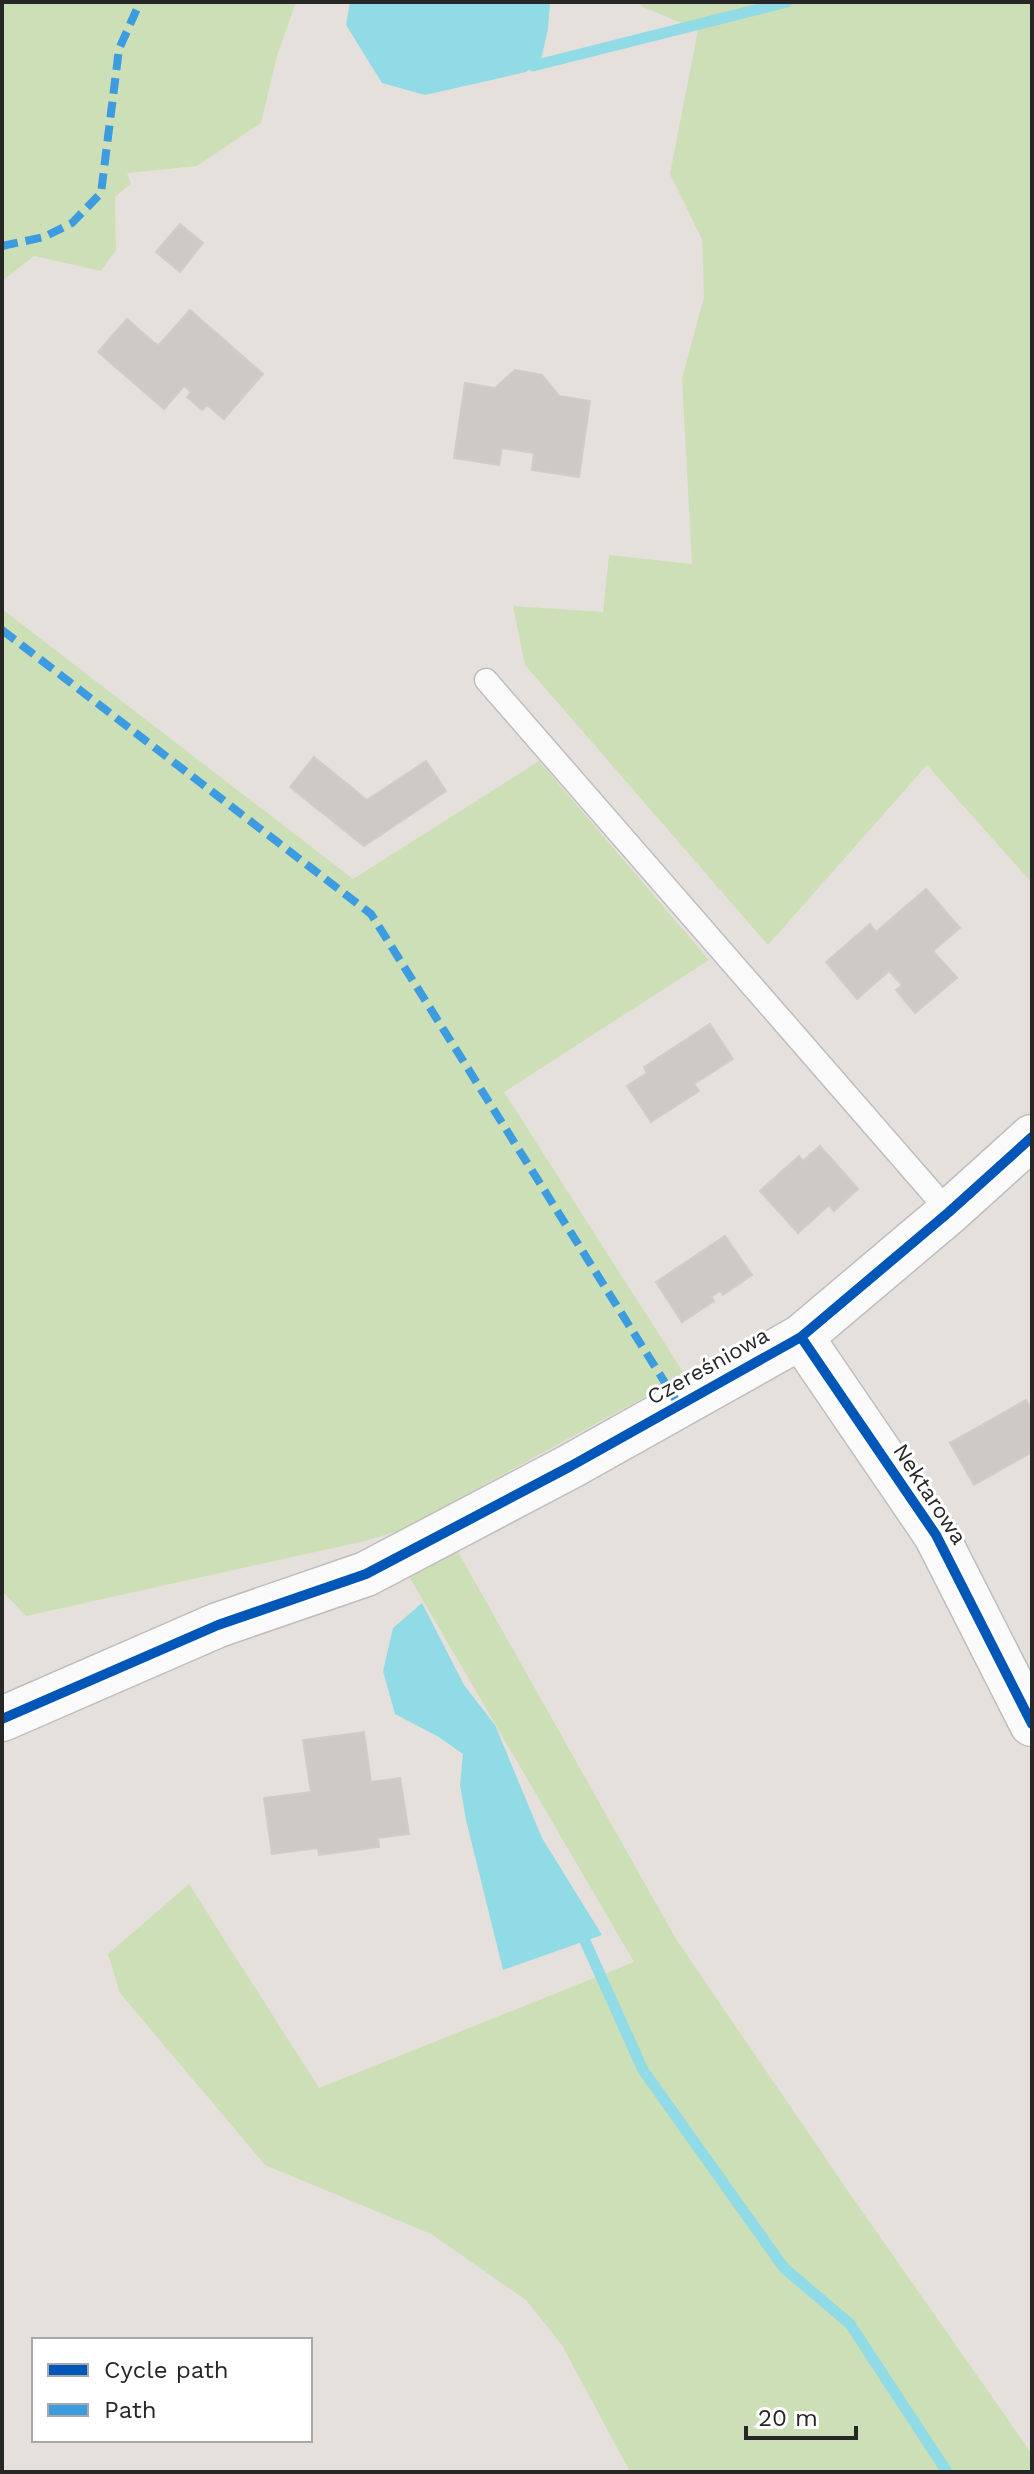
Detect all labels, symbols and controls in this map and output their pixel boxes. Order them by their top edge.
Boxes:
street label: Czereśniowa [643,1322,773,1410]
street label: Nektarowa [888,1439,972,1549]
legend [32,2338,312,2442]
text: Cycle path [104,2356,229,2384]
scale bar [746,2390,856,2440]
text: Path [104,2396,157,2424]
text: 20 m [758,2404,818,2432]

